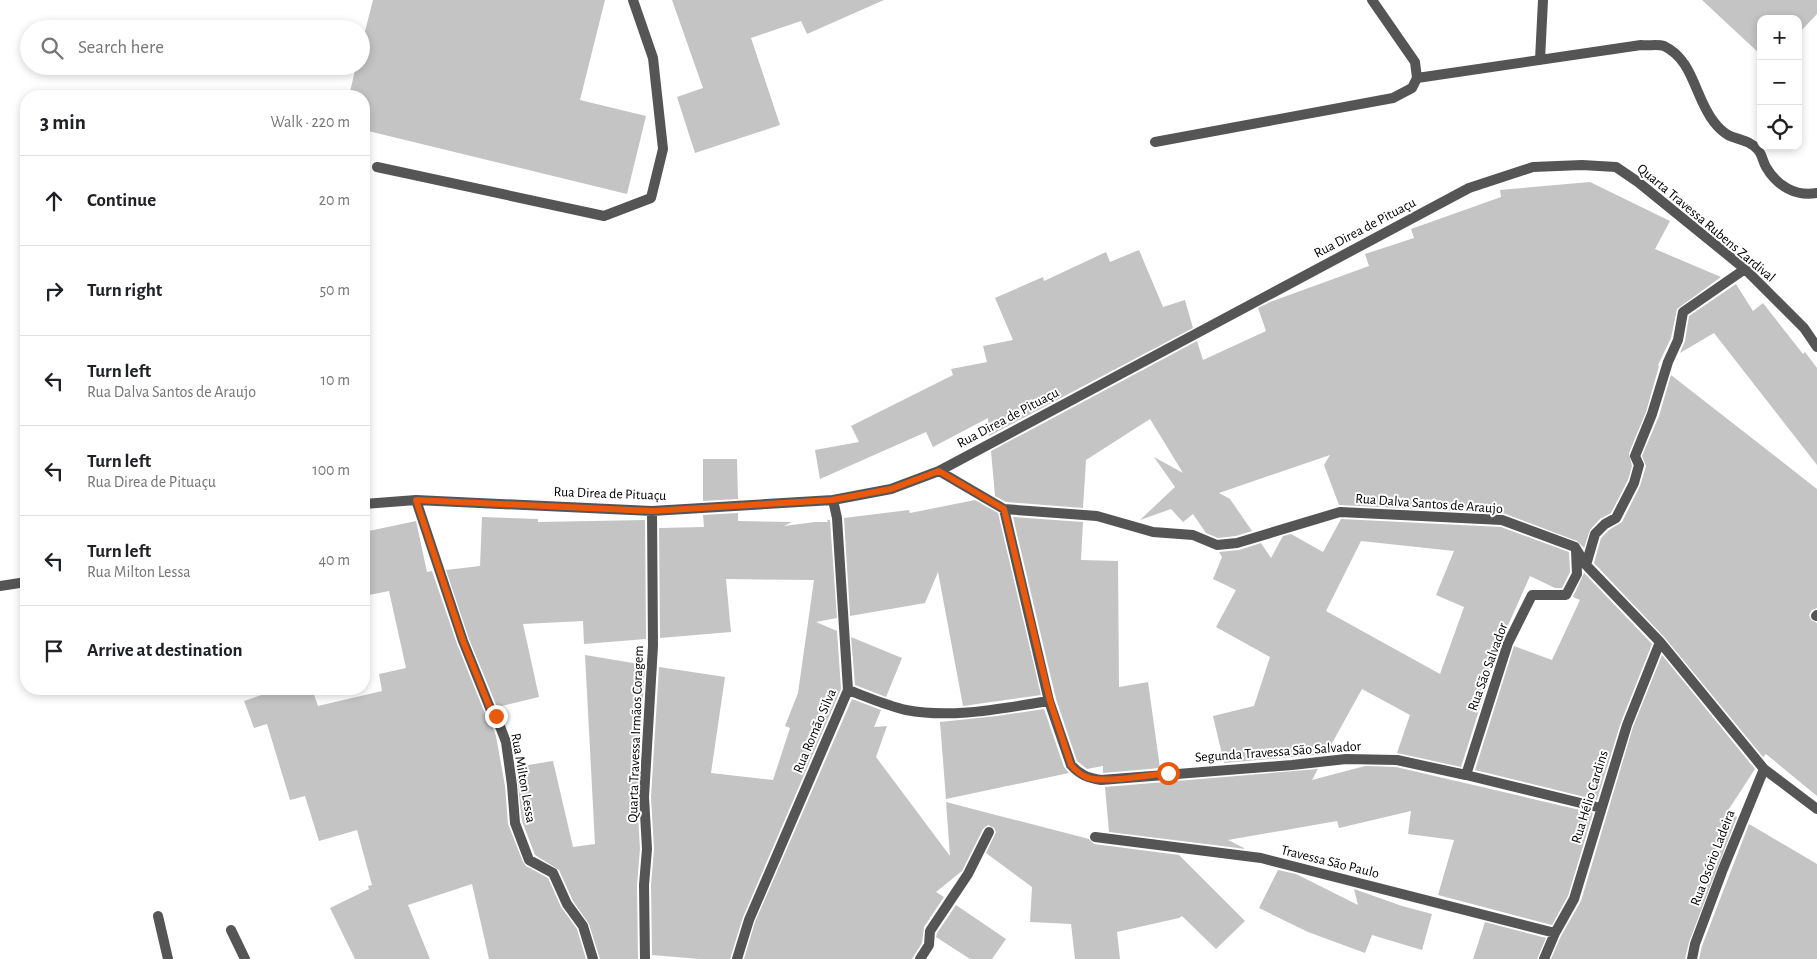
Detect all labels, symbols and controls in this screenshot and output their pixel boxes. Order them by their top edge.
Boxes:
map controls [1757,15,1802,150]
button: + [1757,15,1802,60]
search box [20,20,370,75]
icon: search [38,34,66,62]
text: Search here [78,38,164,57]
button: − [1757,60,1802,105]
button: locate [1757,105,1802,150]
text: 3 min [40,112,86,133]
text: Walk · 220 m [271,114,350,130]
street label: Quarta Travessa Rubens Zardival [1634,161,1778,285]
icon: ahead [40,187,68,215]
text: Continue [87,191,156,210]
text: 20 m [319,192,350,208]
street label: Rua Direa de Pituaçu [1312,195,1418,261]
icon: right [40,277,68,305]
text: Turn right [87,281,162,300]
text: 50 m [319,282,350,298]
text: Turn left [87,362,151,381]
icon: left [40,367,68,395]
text: 10 m [321,372,350,388]
text: Rua Dalva Santos de Araujo [87,384,256,400]
street label: Rua Direa de Pituaçu [955,385,1061,451]
text: Turn left [87,452,151,471]
icon: left [40,457,68,485]
text: 100 m [312,462,350,478]
text: Rua Direa de Pituaçu [87,474,216,490]
street label: Rua Direa de Pituaçu [553,485,667,503]
street label: Rua Dalva Santos de Araujo [1355,492,1503,516]
text: Turn left [87,542,151,561]
icon: left [40,547,68,575]
text: 40 m [318,552,350,568]
text: Rua Milton Lessa [87,564,191,580]
street label: Rua São Salvador [1466,621,1511,713]
icon: arrive [40,637,68,665]
text: Arrive at destination [87,641,243,660]
street label: Quarta Travessa Irmãos Coragem [626,645,646,823]
street label: Rua Romão Silva [791,686,839,775]
route end [485,705,508,728]
street label: Rua Milton Lessa [508,732,538,824]
street label: Segunda Travessa São Salvador [1194,739,1362,765]
street label: Rua Hélio Cardins [1569,749,1611,845]
route start [1157,762,1180,785]
street label: Rua Osório Ladeira [1688,808,1738,908]
street label: Travessa São Paulo [1279,843,1381,881]

